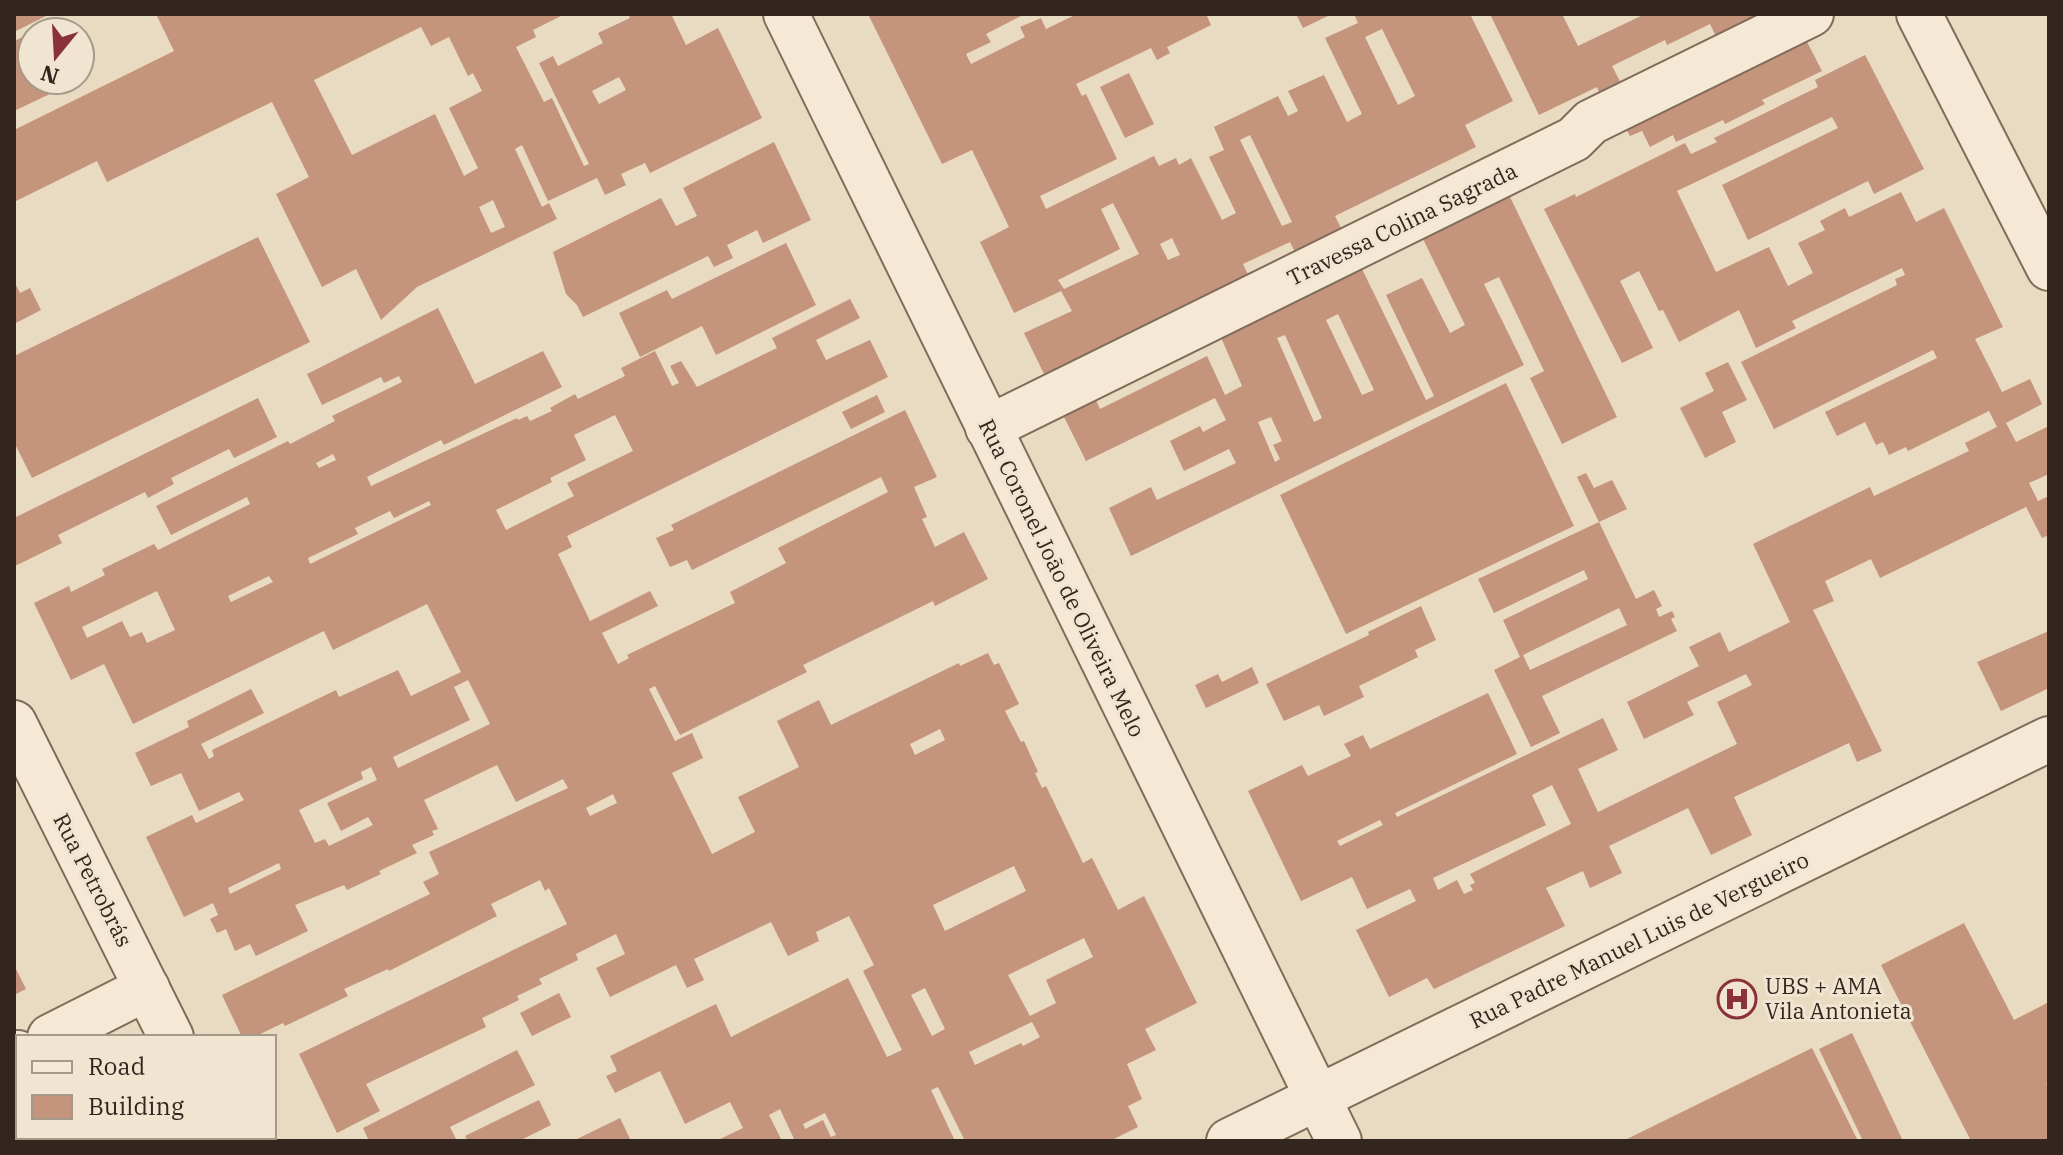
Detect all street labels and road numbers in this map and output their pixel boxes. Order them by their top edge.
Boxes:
street label: Travessa Colina Sagrada [1282,155,1522,292]
street label: Rua Coronel João de Oliveira Melo [973,414,1152,742]
street label: Rua Petrobrás [47,808,140,951]
street label: Rua Padre Manuel Luis de Vergueiro [1464,845,1813,1035]

